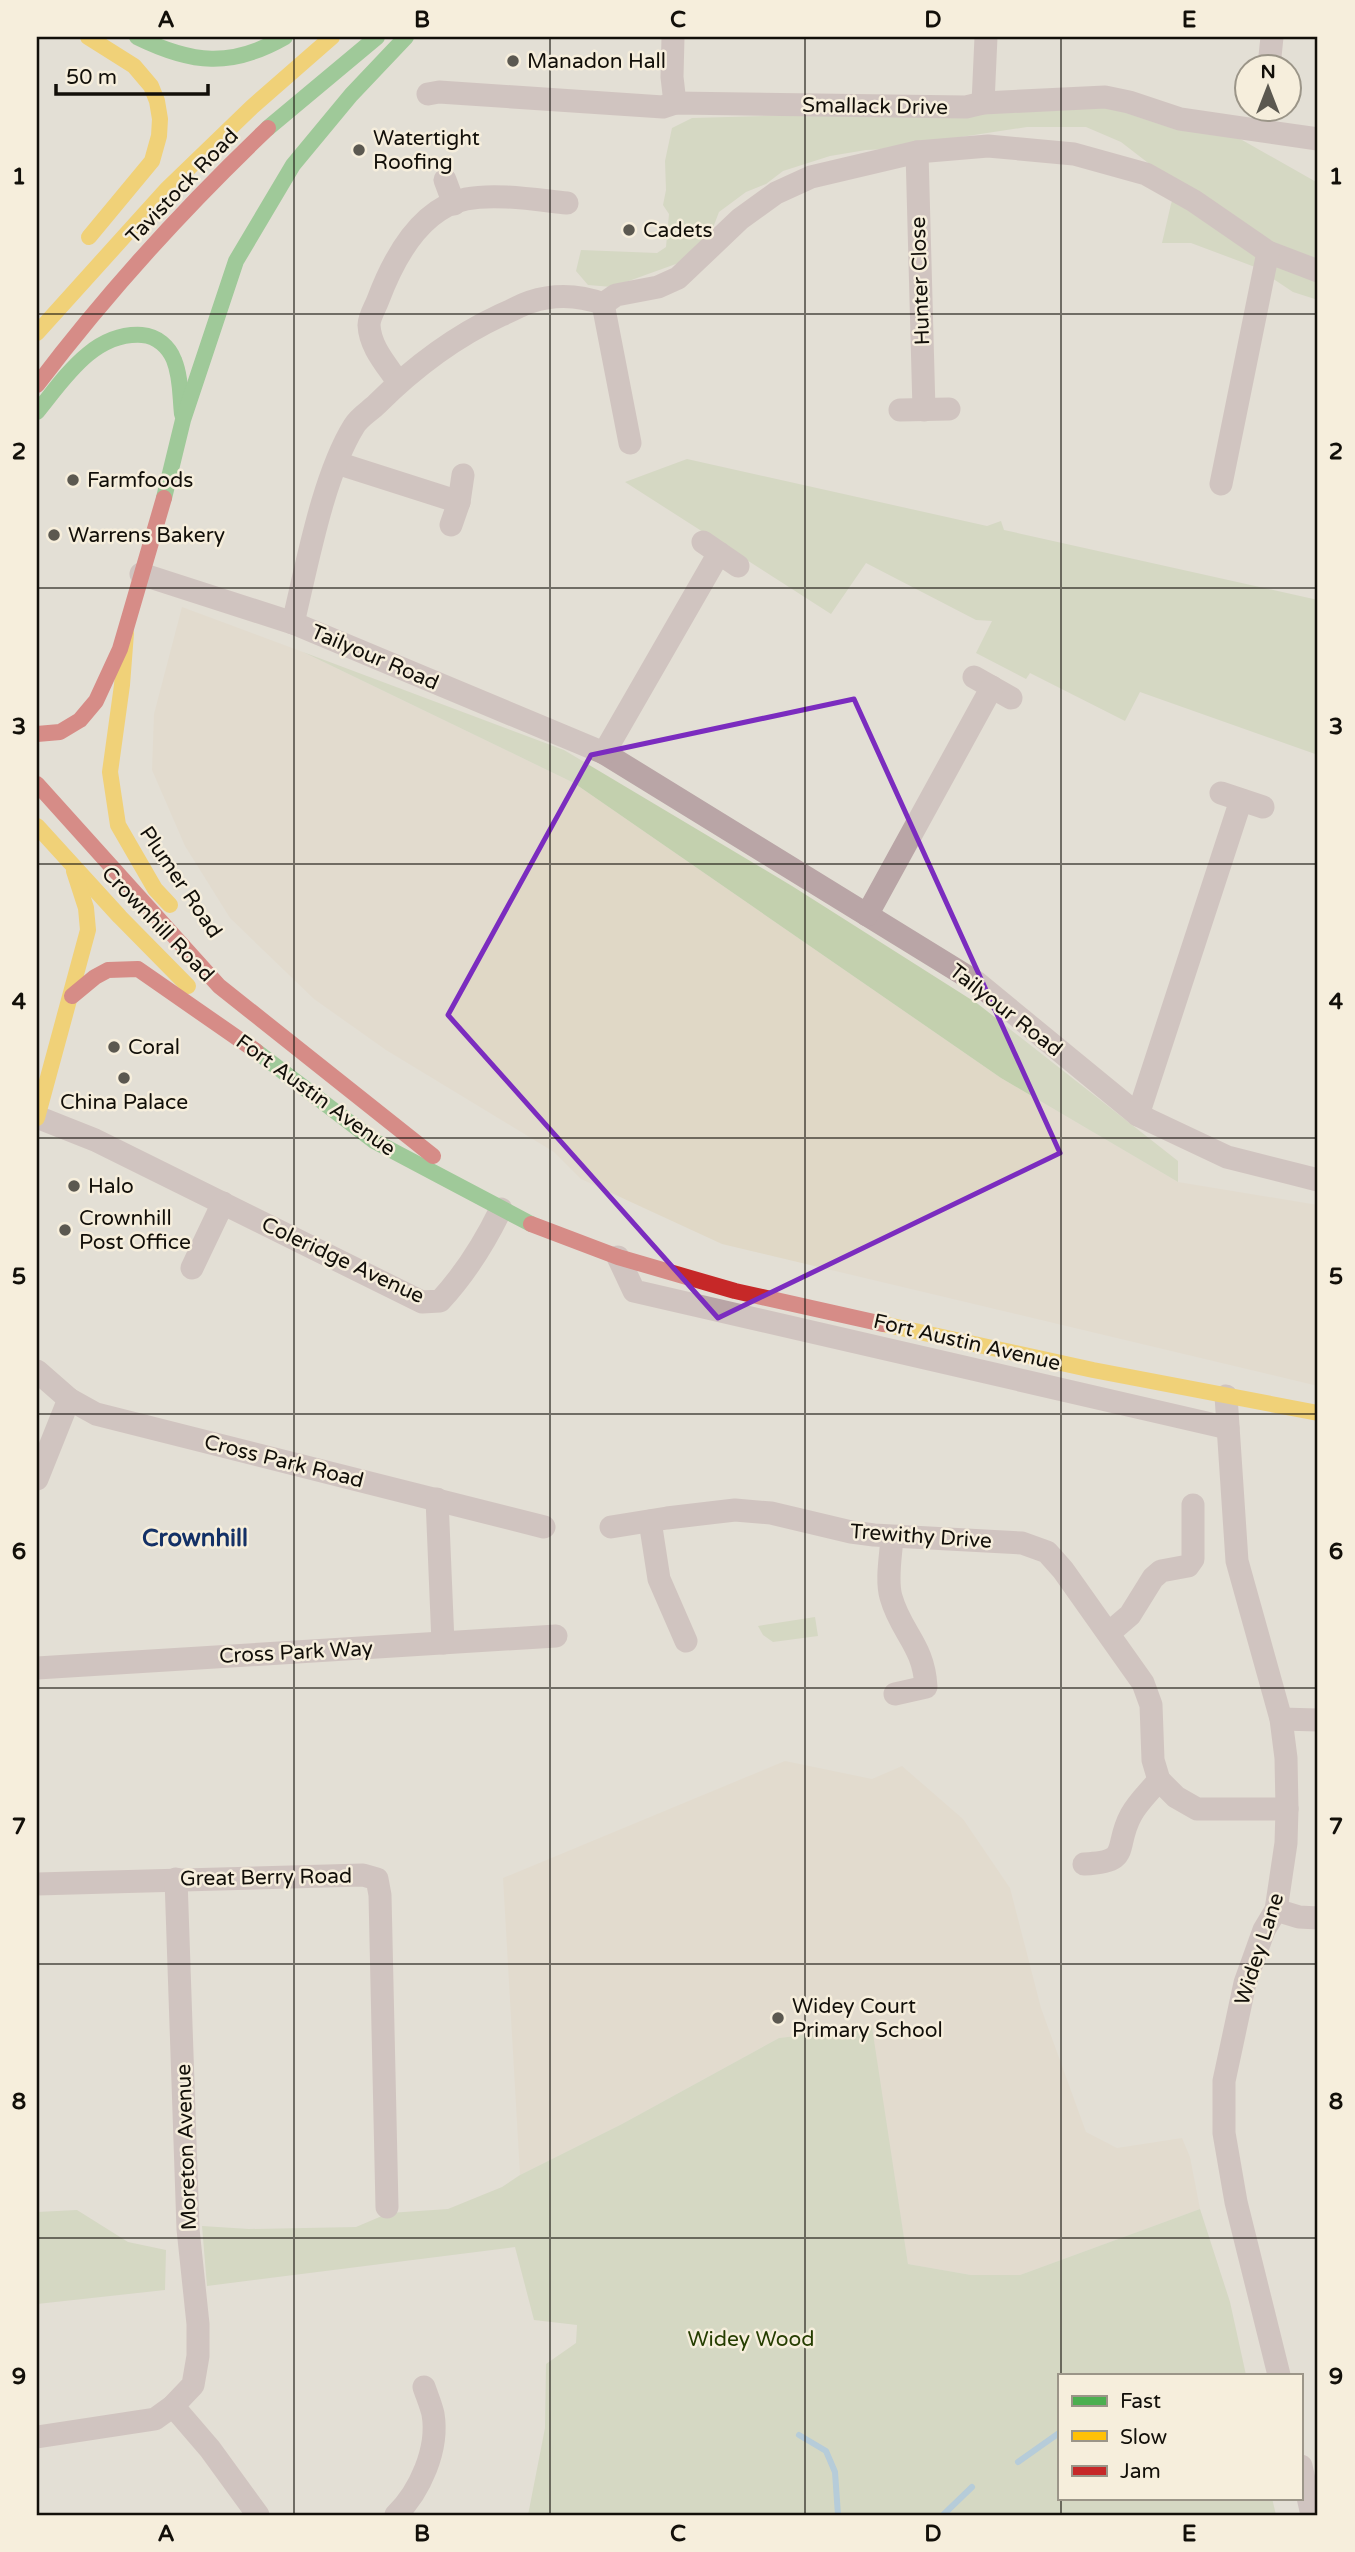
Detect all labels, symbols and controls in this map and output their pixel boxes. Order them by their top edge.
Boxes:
text: A [157,6,175,34]
text: B [414,6,430,34]
text: C [670,6,686,34]
text: D [924,6,942,34]
text: E [1182,6,1196,34]
place label: Manadon Hall [527,49,666,74]
scale bar [56,52,208,96]
north arrow [1232,52,1302,122]
marker: Manadon Hall [505,53,521,69]
text: N [1260,61,1276,83]
text: 50 m [66,65,117,90]
street label: Smallack Drive [802,93,948,120]
street label: Tavistock Road [121,124,244,249]
place label: Watertight Roofing [373,126,480,175]
marker: Watertight Roofing [351,142,367,158]
text: 1 [12,163,26,191]
text: 1 [1329,163,1343,191]
street label: Hunter Close [906,216,935,346]
place label: Cadets [643,218,713,243]
marker: Cadets [621,222,637,238]
text: 2 [12,438,26,466]
text: 2 [1329,438,1343,466]
place label: Farmfoods [87,468,193,493]
marker: Farmfoods [65,472,81,488]
place label: Warrens Bakery [68,523,225,548]
marker: Warrens Bakery [46,527,62,543]
street label: Tailyour Road [307,619,442,696]
text: 3 [12,713,26,741]
text: 3 [1329,713,1343,741]
street label: Plumer Road [134,822,227,943]
street label: Crownhill Road [96,861,219,987]
street label: Tailyour Road [944,959,1067,1062]
text: 4 [12,988,27,1016]
text: 4 [1329,988,1344,1016]
street label: Fort Austin Avenue [231,1029,400,1162]
place label: Coral [128,1035,180,1060]
marker: Coral [106,1039,122,1055]
marker: China Palace [116,1070,132,1086]
place label: China Palace [60,1090,188,1115]
place label: Halo [88,1174,134,1199]
marker: Halo [66,1178,82,1194]
place label: Crownhill Post Office [79,1206,191,1255]
street label: Coleridge Avenue [258,1212,428,1309]
marker: Crownhill Post Office [57,1222,73,1238]
text: 5 [12,1263,26,1291]
text: 5 [1329,1263,1343,1291]
street label: Fort Austin Avenue [871,1309,1063,1376]
street label: Cross Park Road [201,1430,366,1493]
street label: Trewithy Drive [849,1519,993,1554]
district label: Crownhill [142,1524,248,1553]
text: 6 [12,1538,26,1566]
text: 6 [1329,1538,1343,1566]
street label: Cross Park Way [218,1636,374,1669]
text: 7 [12,1813,26,1841]
text: 7 [1329,1813,1343,1841]
street label: Great Berry Road [180,1863,352,1892]
street label: Widey Lane [1230,1890,1289,2008]
place label: Widey Court Primary School [792,1994,943,2043]
marker: Widey Court Primary School [770,2010,786,2026]
street label: Moreton Avenue [171,2063,202,2231]
text: 8 [12,2088,26,2116]
text: 8 [1329,2088,1343,2116]
park label: Widey Wood [687,2327,815,2352]
text: 9 [12,2363,26,2391]
text: 9 [1329,2363,1343,2391]
legend [1058,2374,1302,2500]
text: Fast [1120,2389,1161,2414]
text: Slow [1120,2425,1168,2450]
text: Jam [1120,2459,1161,2484]
text: A [157,2520,175,2548]
text: B [414,2520,430,2548]
text: C [670,2520,686,2548]
text: D [924,2520,942,2548]
text: E [1182,2520,1196,2548]

